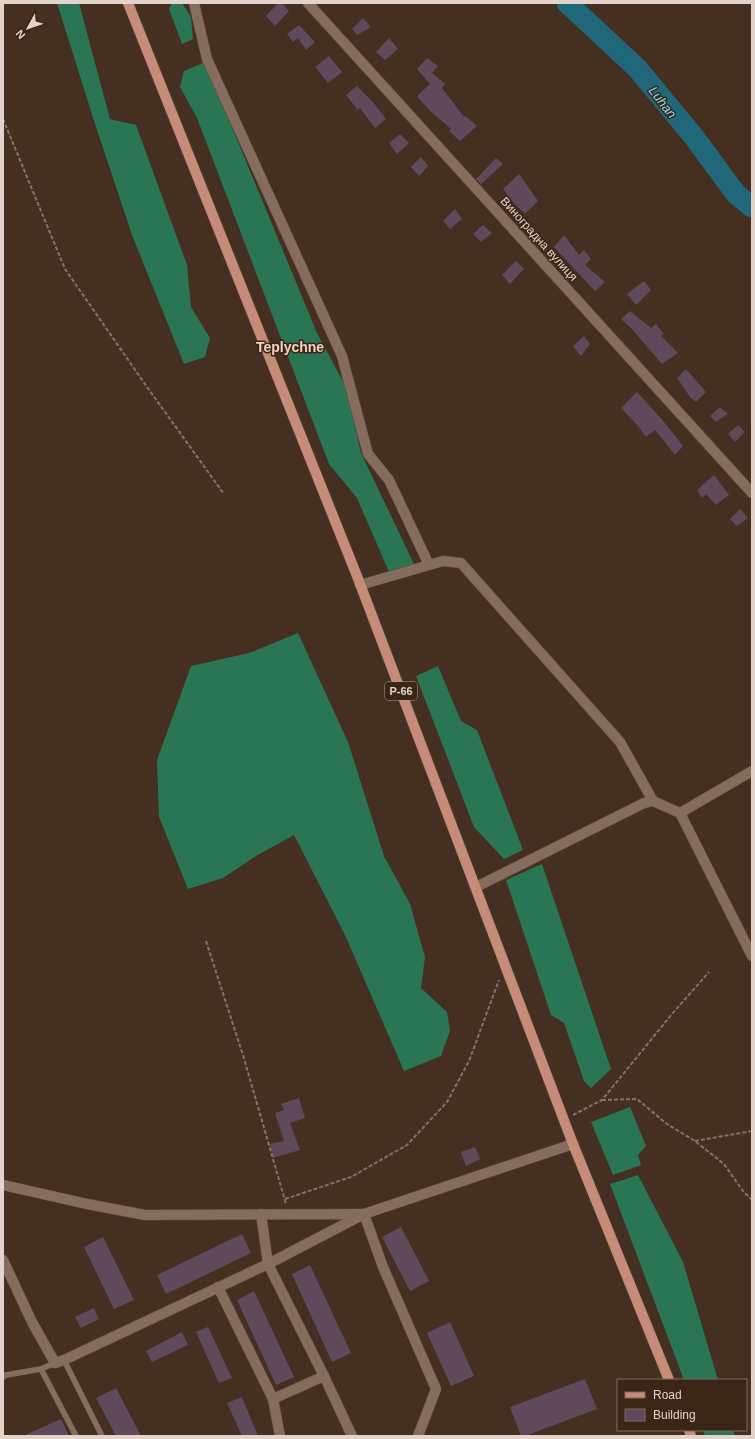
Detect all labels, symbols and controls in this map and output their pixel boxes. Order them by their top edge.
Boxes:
north arrow [8,8,48,48]
text: N [13,27,27,41]
water label: Luhan [646,83,680,121]
street label: Виноградна вулиця [498,194,580,284]
district label: Teplychne [256,339,324,355]
road number: Р-66 [385,682,417,700]
legend [617,1379,747,1431]
text: Road [653,1388,682,1402]
text: Building [653,1408,696,1422]

